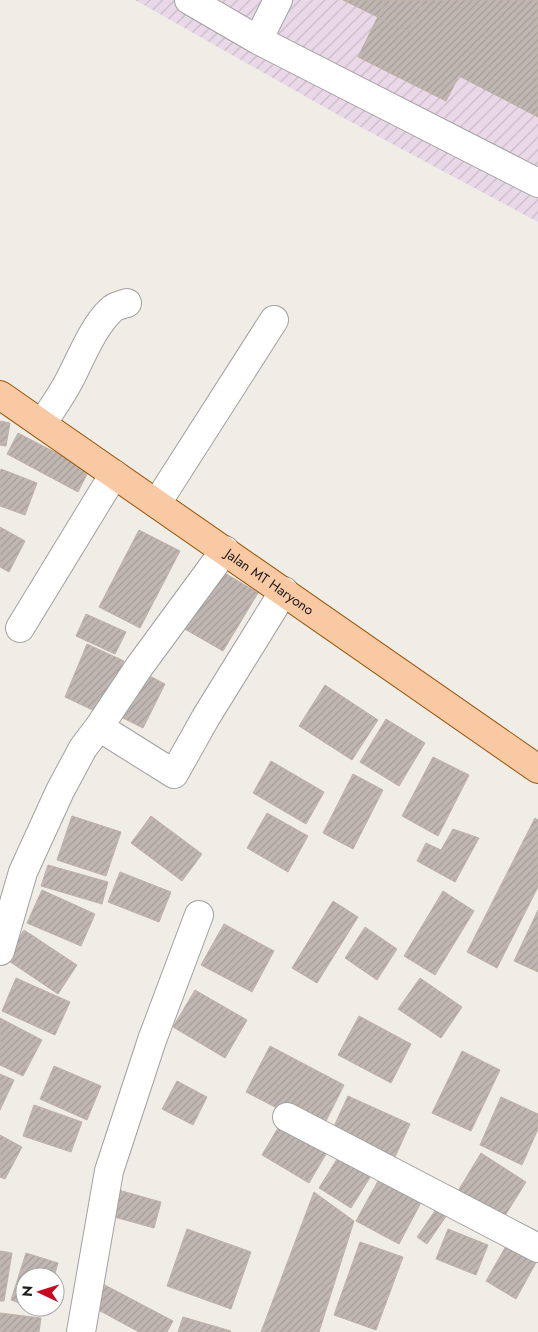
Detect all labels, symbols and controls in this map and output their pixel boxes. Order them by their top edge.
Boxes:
street label: Jalan MT Haryono [219,543,318,620]
north arrow [15,1267,65,1317]
text: N [17,1285,37,1297]

